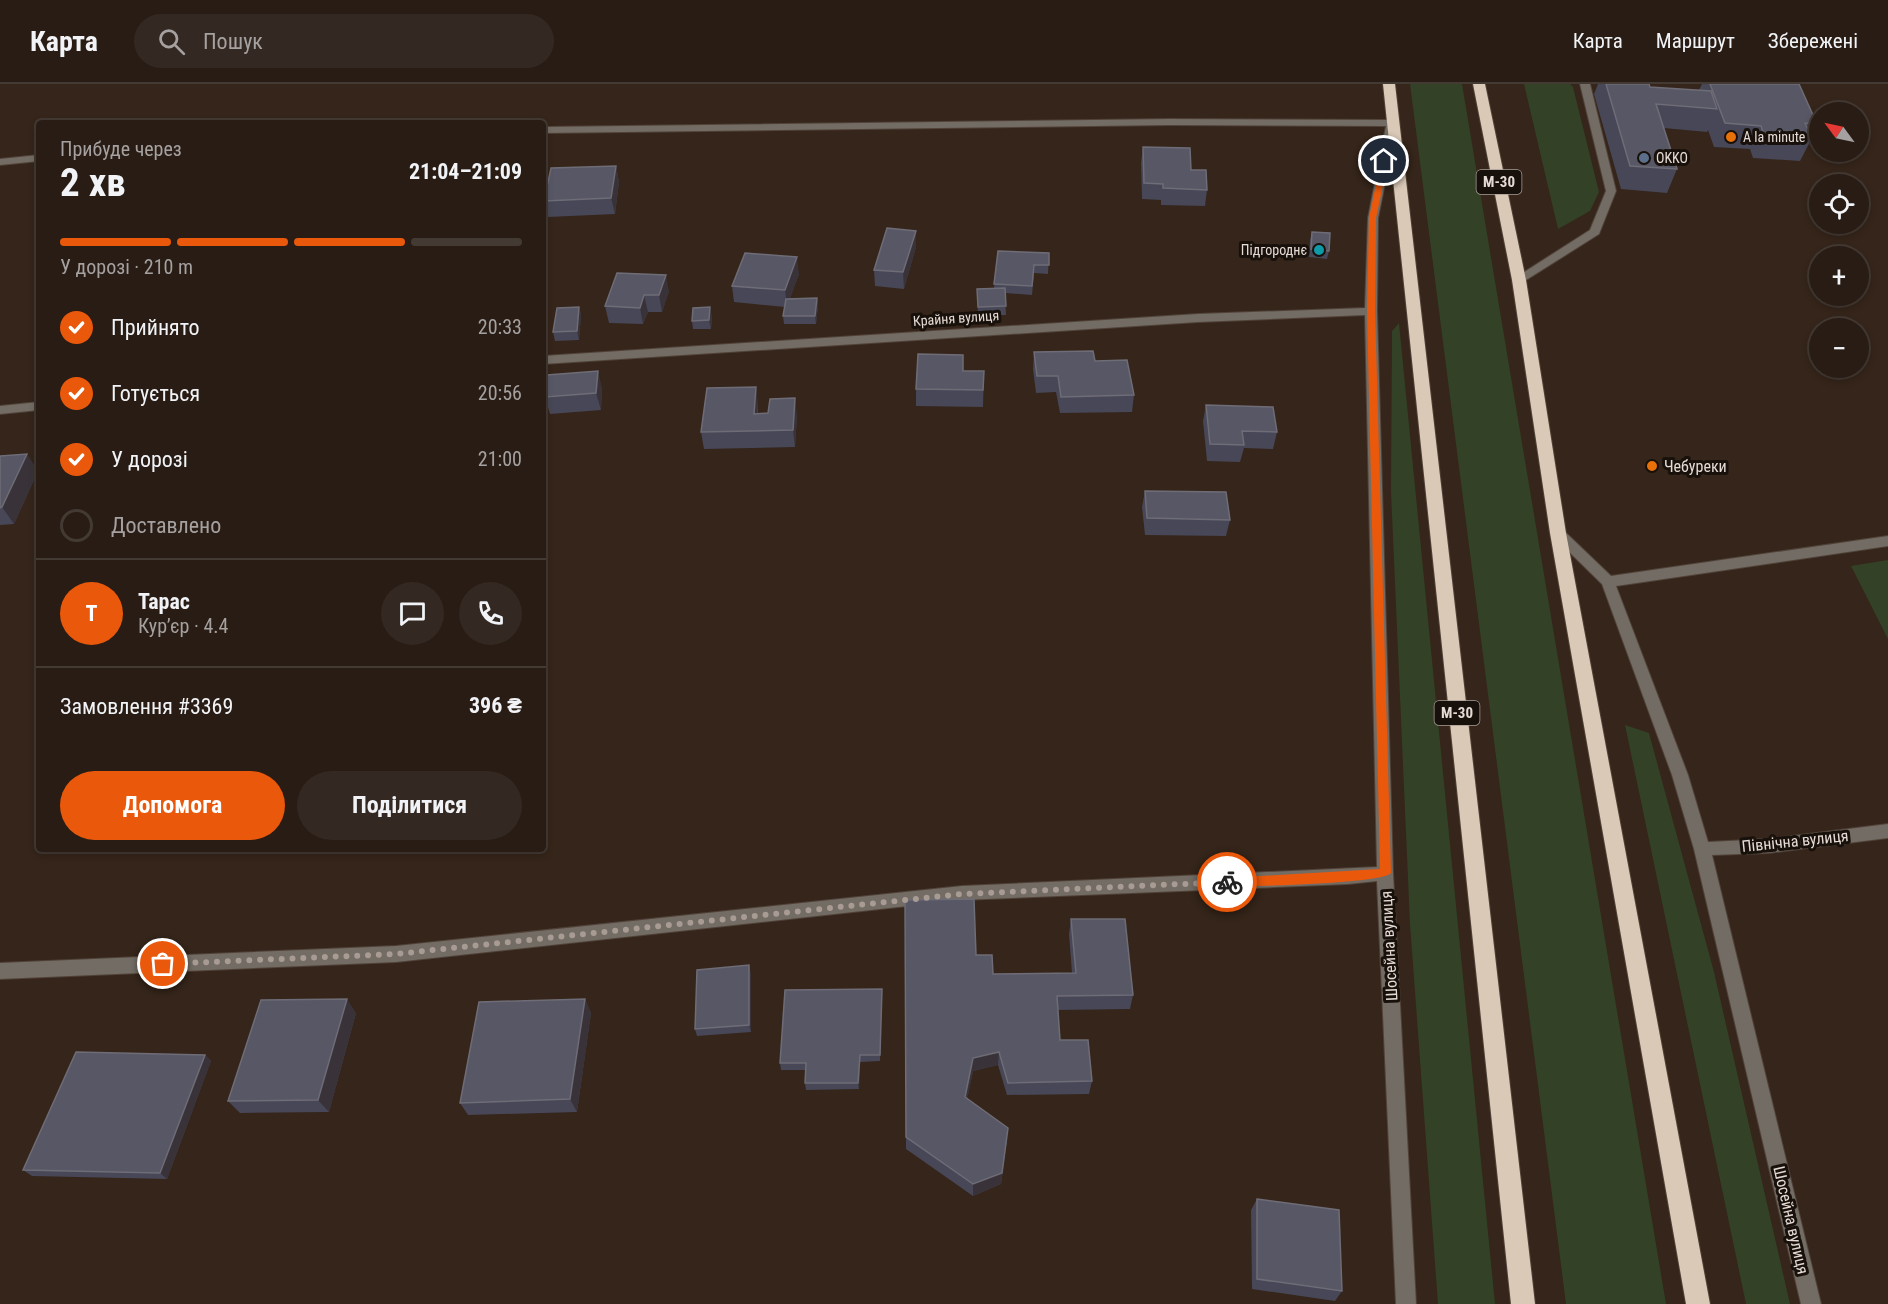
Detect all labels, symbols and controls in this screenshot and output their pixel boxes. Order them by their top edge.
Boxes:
search box [134,14,554,68]
text: Карта [30,25,98,58]
icon: search [155,25,188,58]
text: Пошук [203,29,263,54]
text: Карта [1573,29,1623,53]
text: Маршрут [1656,29,1735,53]
text: Збережені [1768,29,1858,53]
north arrow [1809,102,1869,162]
map controls [1809,102,1869,378]
place label: A la minute [1743,129,1806,145]
marker: A la minute [1724,130,1738,144]
pin [1358,135,1409,186]
text: Прибуде через [60,137,182,161]
icon: home [1367,144,1400,177]
place label: OKKO [1656,150,1688,166]
marker: OKKO [1637,151,1651,165]
text: 21:04–21:09 [409,159,522,184]
text: 2 хв [60,160,126,206]
road number: М-30 [1476,170,1522,194]
button: locate [1809,174,1869,234]
place label: Підгороднє [1241,242,1307,258]
marker: Підгороднє [1312,243,1326,257]
button: + [1809,246,1869,306]
text: У дорозі · 210 m [60,255,193,279]
street label: Крайня вулиця [912,307,1000,329]
icon: check [60,311,93,344]
text: Прийнято [111,315,200,340]
text: 20:33 [478,315,522,339]
button: − [1809,318,1869,378]
icon: check [60,377,93,410]
text: Готується [111,381,200,406]
text: 20:56 [478,381,522,405]
icon: check [60,443,93,476]
text: У дорозі [111,447,188,472]
text: 21:00 [478,447,522,471]
place label: Чебуреки [1664,457,1727,476]
marker: Чебуреки [1645,459,1659,473]
text: Доставлено [111,513,221,538]
button: chat [381,582,444,645]
button: phone [459,582,522,645]
text: Тарас [138,589,190,614]
text: Т [86,601,97,626]
text: Кур’єр · 4.4 [138,614,228,638]
text: 396 ₴ [469,693,522,718]
text: Замовлення #3369 [60,694,233,719]
road number: М-30 [1434,701,1480,725]
button: Допомога [60,771,285,840]
button: Поділитися [297,771,522,840]
street label: Північна вулиця [1741,826,1849,856]
courier [1197,852,1257,912]
icon: bike [1211,866,1244,899]
street label: Шосейна вулиця [1377,890,1401,1002]
pin [137,938,188,989]
icon: bag [146,947,179,980]
street label: Шосейна вулиця [1769,1164,1813,1276]

